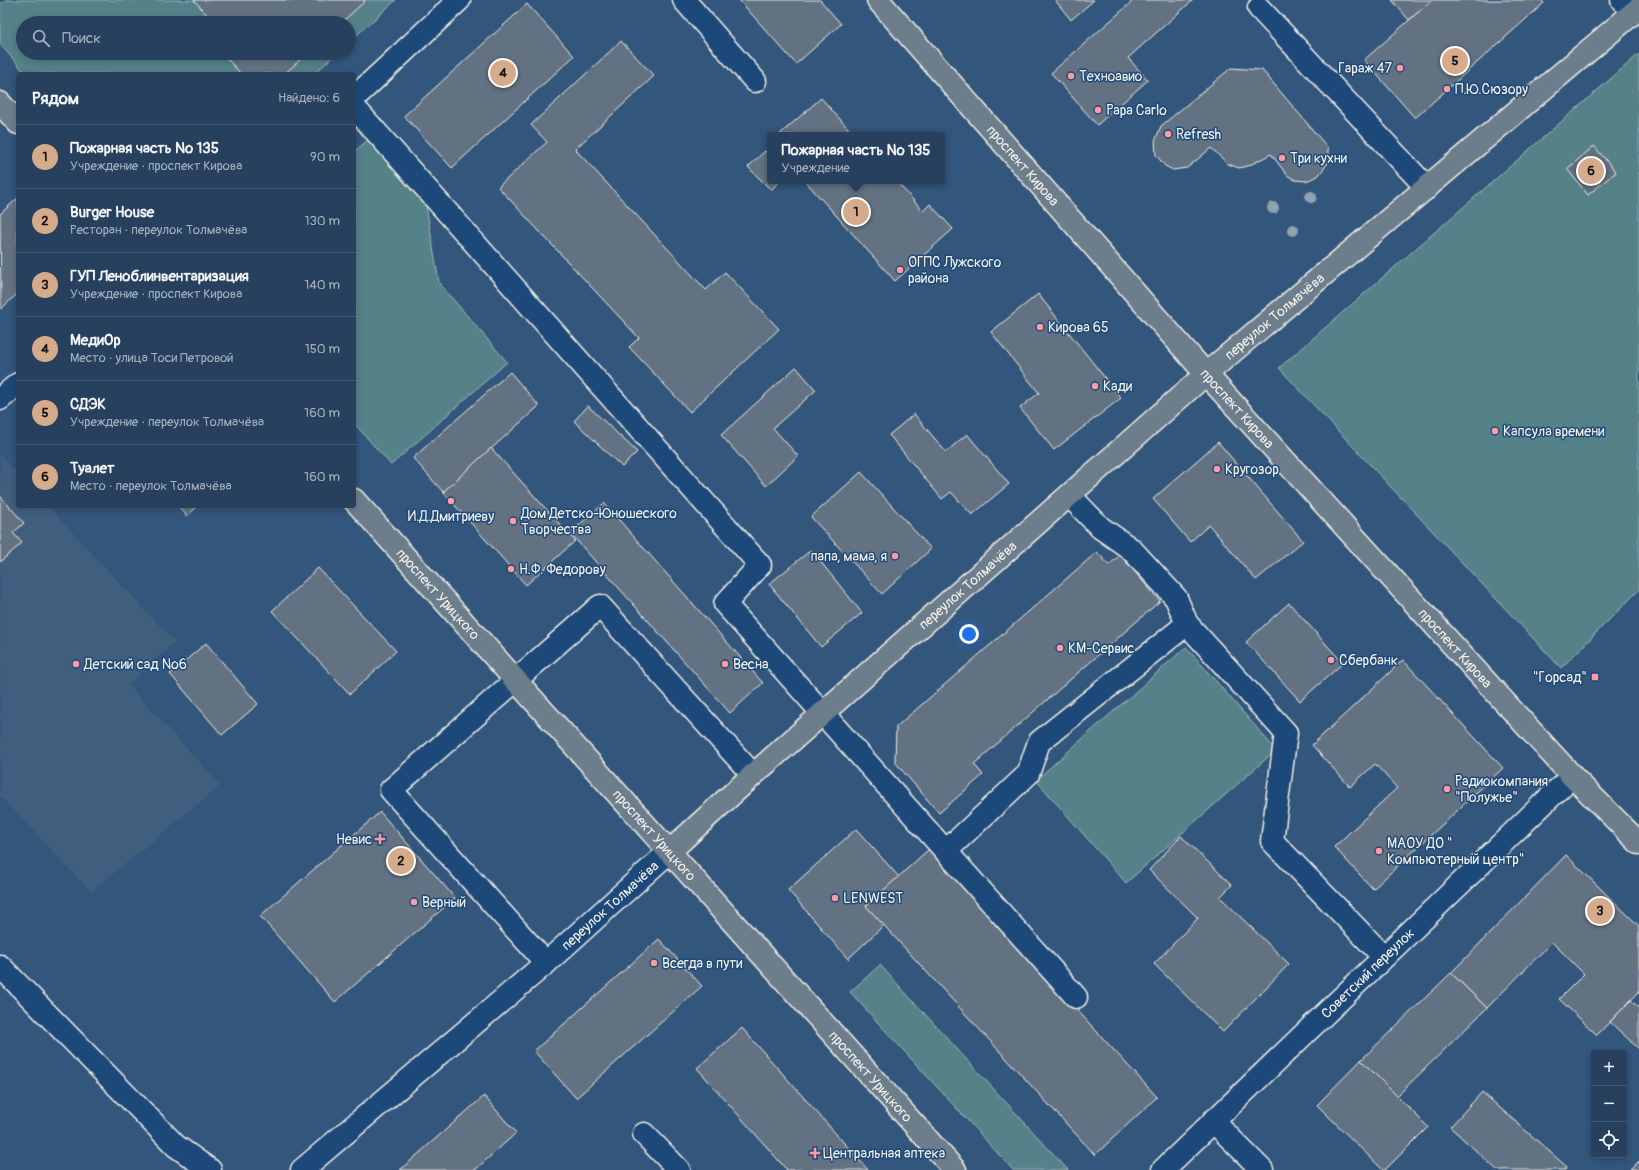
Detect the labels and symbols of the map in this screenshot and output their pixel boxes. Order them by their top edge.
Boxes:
pin: 5 [1442,46,1468,76]
pin: 4 [490,58,516,88]
place label: Гараж 47 [1338,60,1393,77]
marker: Гараж 47 [1395,63,1405,73]
place label: Техноавио [1079,68,1143,85]
marker: Техноавио [1066,71,1076,81]
place label: П.Ю.Сюзору [1455,81,1528,98]
marker: П.Ю.Сюзору [1442,84,1452,94]
place label: Papa Carlo [1106,102,1167,119]
marker: Papa Carlo [1093,105,1103,115]
street label: проспект Кирова [983,122,1063,210]
place label: Refresh [1176,126,1221,143]
marker: Refresh [1163,129,1173,139]
place label: Три кухни [1290,150,1347,167]
marker: Три кухни [1277,153,1287,163]
pin: 6 [1578,156,1604,186]
pin: 1 [843,197,869,227]
place label: ОГПС Лужского района [908,254,1002,287]
marker: ОГПС Лужского района [895,265,905,275]
street label: переулок Толмачёва [1221,270,1328,364]
place label: Кирова 65 [1048,319,1109,336]
marker: Кирова 65 [1035,322,1045,332]
street label: проспект Кирова [1196,366,1277,452]
place label: Кади [1103,378,1132,395]
marker: Кади [1090,381,1100,391]
place label: Капсула времени [1503,423,1604,440]
marker: Капсула времени [1490,426,1500,436]
place label: Кругозор [1225,461,1279,478]
marker: Кругозор [1212,464,1222,474]
marker: И.Д.Дмитриеву [446,496,456,506]
place label: Дом Детско-Юношеского Творчества [520,505,677,538]
place label: И.Д.Дмитриеву [408,508,494,525]
marker: Дом Детско-Юношеского Творчества [508,516,518,526]
street label: переулок Толмачёва [915,538,1020,633]
street label: проспект Урицкого [392,545,483,644]
place label: папа, мама, я [810,548,887,565]
marker: папа, мама, я [890,551,900,561]
place label: Н.Ф. Федорову [519,561,606,578]
marker: Н.Ф. Федорову [506,564,516,574]
street label: проспект Кирова [1415,605,1496,692]
your location [959,624,979,644]
place label: КМ-Сервис [1068,640,1134,657]
marker: КМ-Сервис [1055,643,1065,653]
place label: Сбербанк [1339,652,1398,669]
marker: Сбербанк [1326,655,1336,665]
place label: Детский сад №6 [83,656,187,673]
place label: Весна [733,656,768,673]
marker: Детский сад №6 [71,659,81,669]
marker: Весна [720,659,730,669]
place label: "Горсад" [1533,669,1587,686]
marker: "Горсад" [1590,672,1600,682]
place label: Радиокомпания "Полужье" [1455,773,1548,806]
marker: Радиокомпания "Полужье" [1442,784,1452,794]
street label: проспект Урицкого [609,786,700,885]
place label: Невис [336,831,372,848]
marker: Невис [375,834,385,844]
place label: МАОУ ДО " Компьютерный центр" [1387,835,1525,868]
pin: 2 [388,846,414,876]
marker: МАОУ ДО " Компьютерный центр" [1374,846,1384,856]
street label: переулок Толмачёва [558,857,662,954]
place label: LENWEST [843,890,903,907]
marker: LENWEST [830,893,840,903]
place label: Верный [422,894,466,911]
pin: 3 [1587,896,1613,926]
marker: Верный [409,897,419,907]
street label: Советский переулок [1318,925,1418,1022]
place label: Всегда в пути [662,955,742,972]
marker: Всегда в пути [649,958,659,968]
street label: проспект Урицкого [825,1027,916,1126]
place label: Центральная аптека [823,1145,945,1162]
marker: Центральная аптека [810,1148,820,1158]

